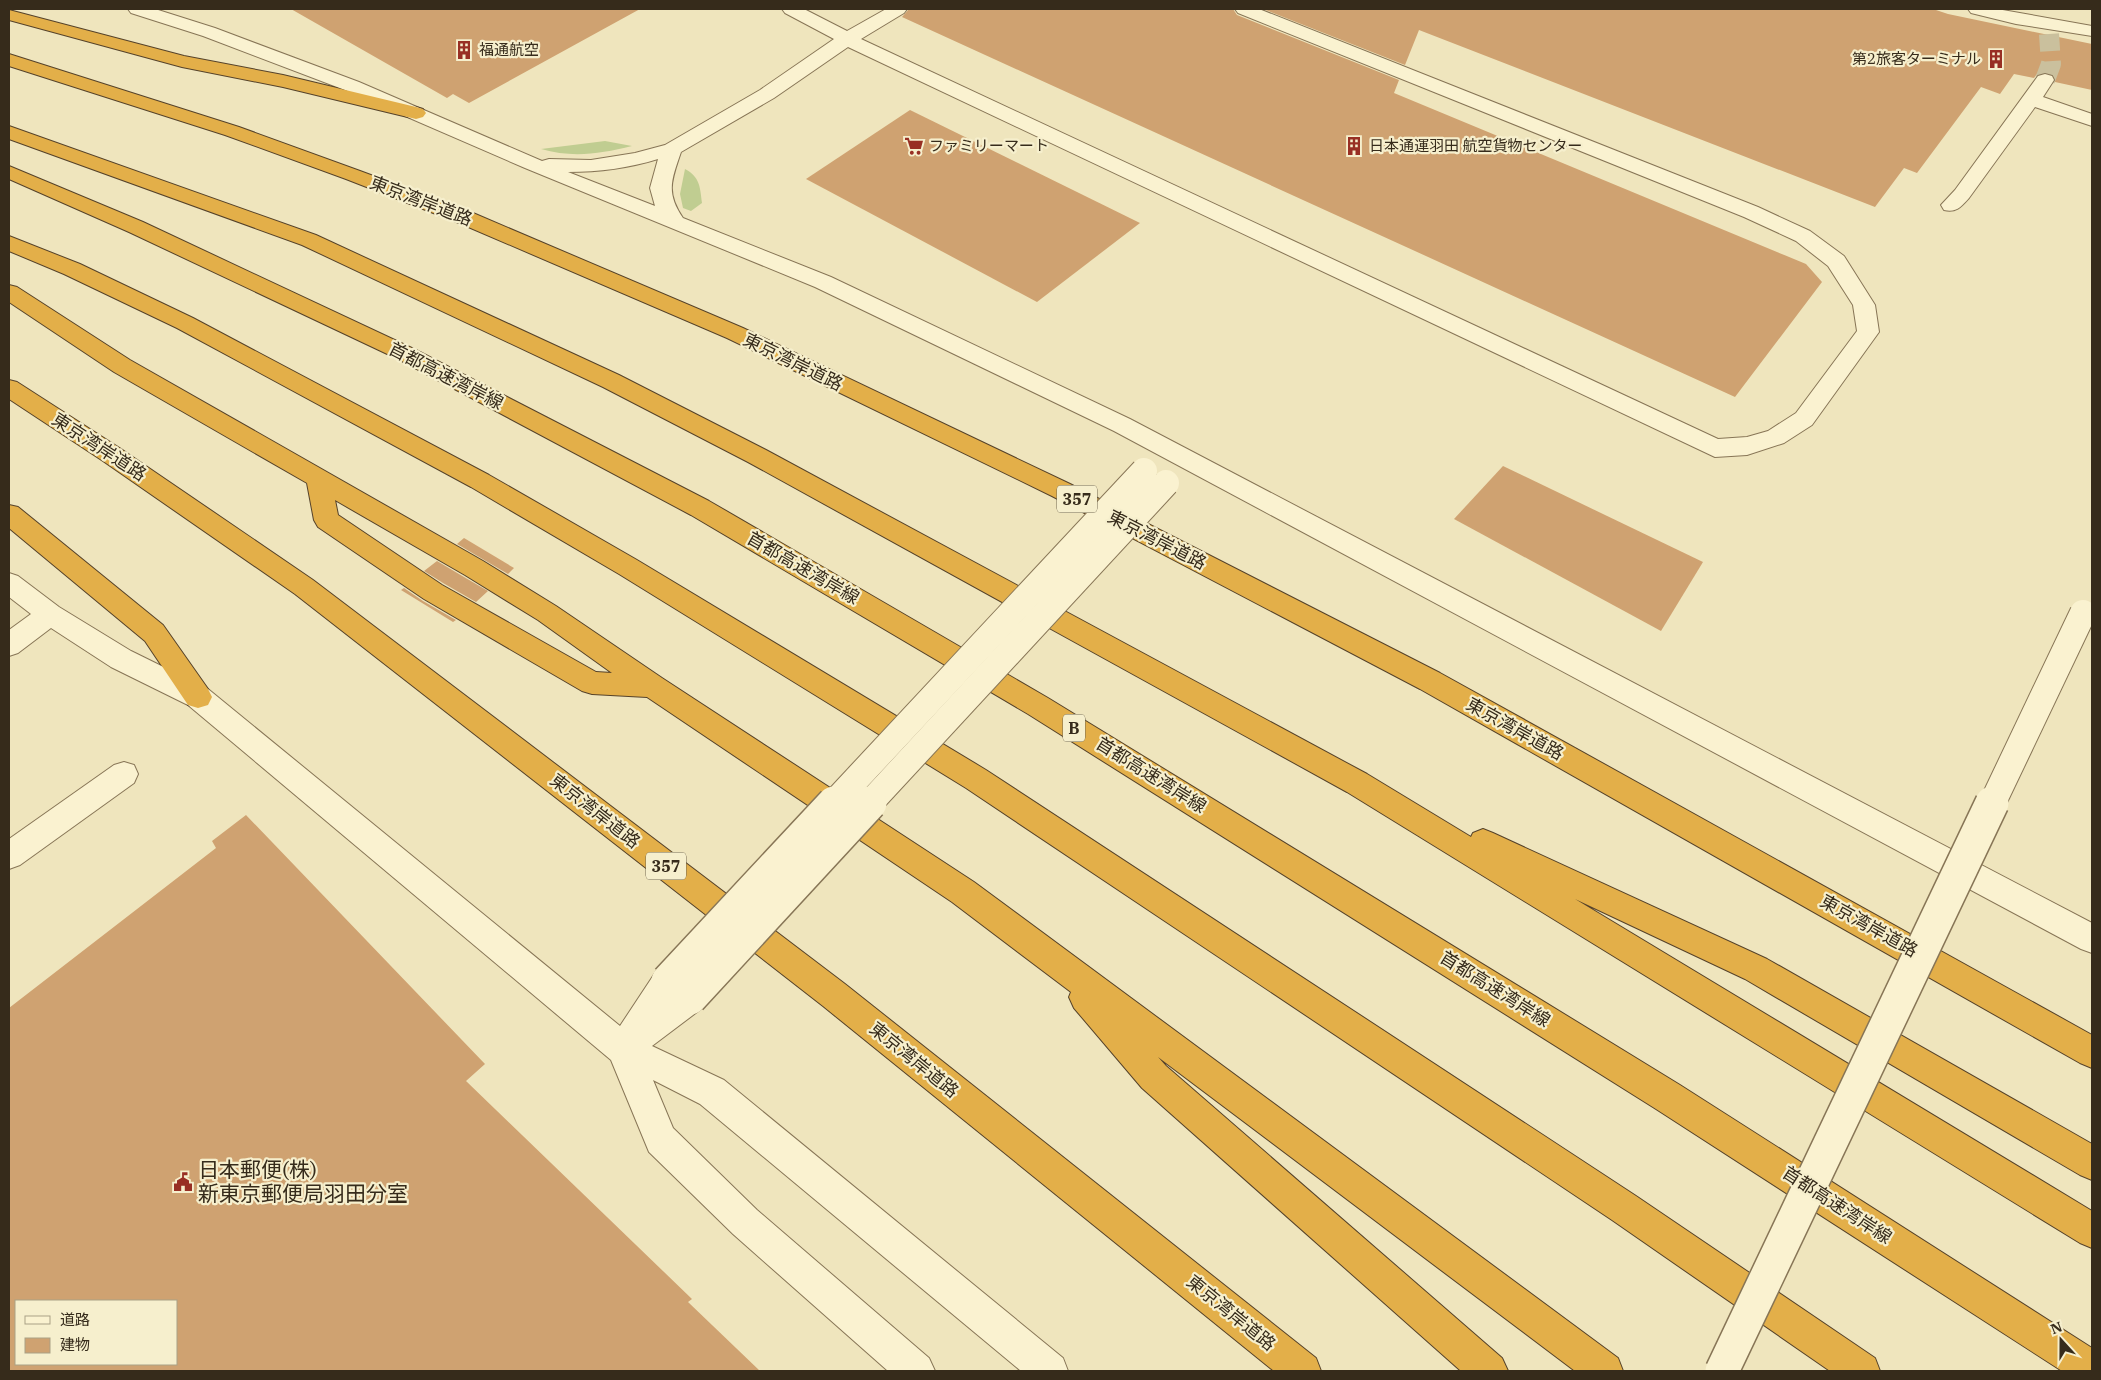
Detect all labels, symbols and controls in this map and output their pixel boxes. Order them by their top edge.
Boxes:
building icon: 福通航空 [453,39,475,61]
place label: 福通航空 [479,40,539,59]
building icon: 第2旅客ターミナル [1985,48,2007,70]
place label: 第2旅客ターミナル [1852,49,1981,68]
supermarket icon: ファミリーマート [903,135,925,157]
building icon: 日本通運羽田 航空貨物センター [1343,135,1365,157]
place label: ファミリーマート [929,136,1049,155]
place label: 日本通運羽田 航空貨物センター [1369,136,1582,155]
street label: 東京湾岸道路 [367,170,476,231]
street label: 東京湾岸道路 [740,328,847,396]
street label: 首都高速湾岸線 [385,337,508,414]
street label: 東京湾岸道路 [48,408,151,486]
road number: 357 [1057,486,1097,512]
street label: 東京湾岸道路 [1104,505,1211,574]
street label: 首都高速湾岸線 [743,526,864,609]
street label: 東京湾岸道路 [1462,692,1568,765]
road number: B [1063,714,1085,741]
street label: 首都高速湾岸線 [1092,731,1211,818]
street label: 東京湾岸道路 [546,768,645,853]
road number: 357 [646,852,686,879]
street label: 東京湾岸道路 [1816,889,1922,962]
street label: 首都高速湾岸線 [1436,945,1555,1032]
street label: 東京湾岸道路 [865,1017,964,1103]
place label: 日本郵便(株) 新東京郵便局羽田分室 [198,1155,408,1207]
street label: 首都高速湾岸線 [1778,1161,1896,1249]
public building icon: 日本郵便(株) 新東京郵便局羽田分室 [172,1171,194,1193]
street label: 東京湾岸道路 [1182,1270,1281,1356]
legend [15,1300,178,1365]
text: 道路 [60,1310,90,1329]
north arrow [2036,1315,2086,1365]
text: N [2048,1317,2065,1338]
text: 建物 [60,1335,90,1354]

